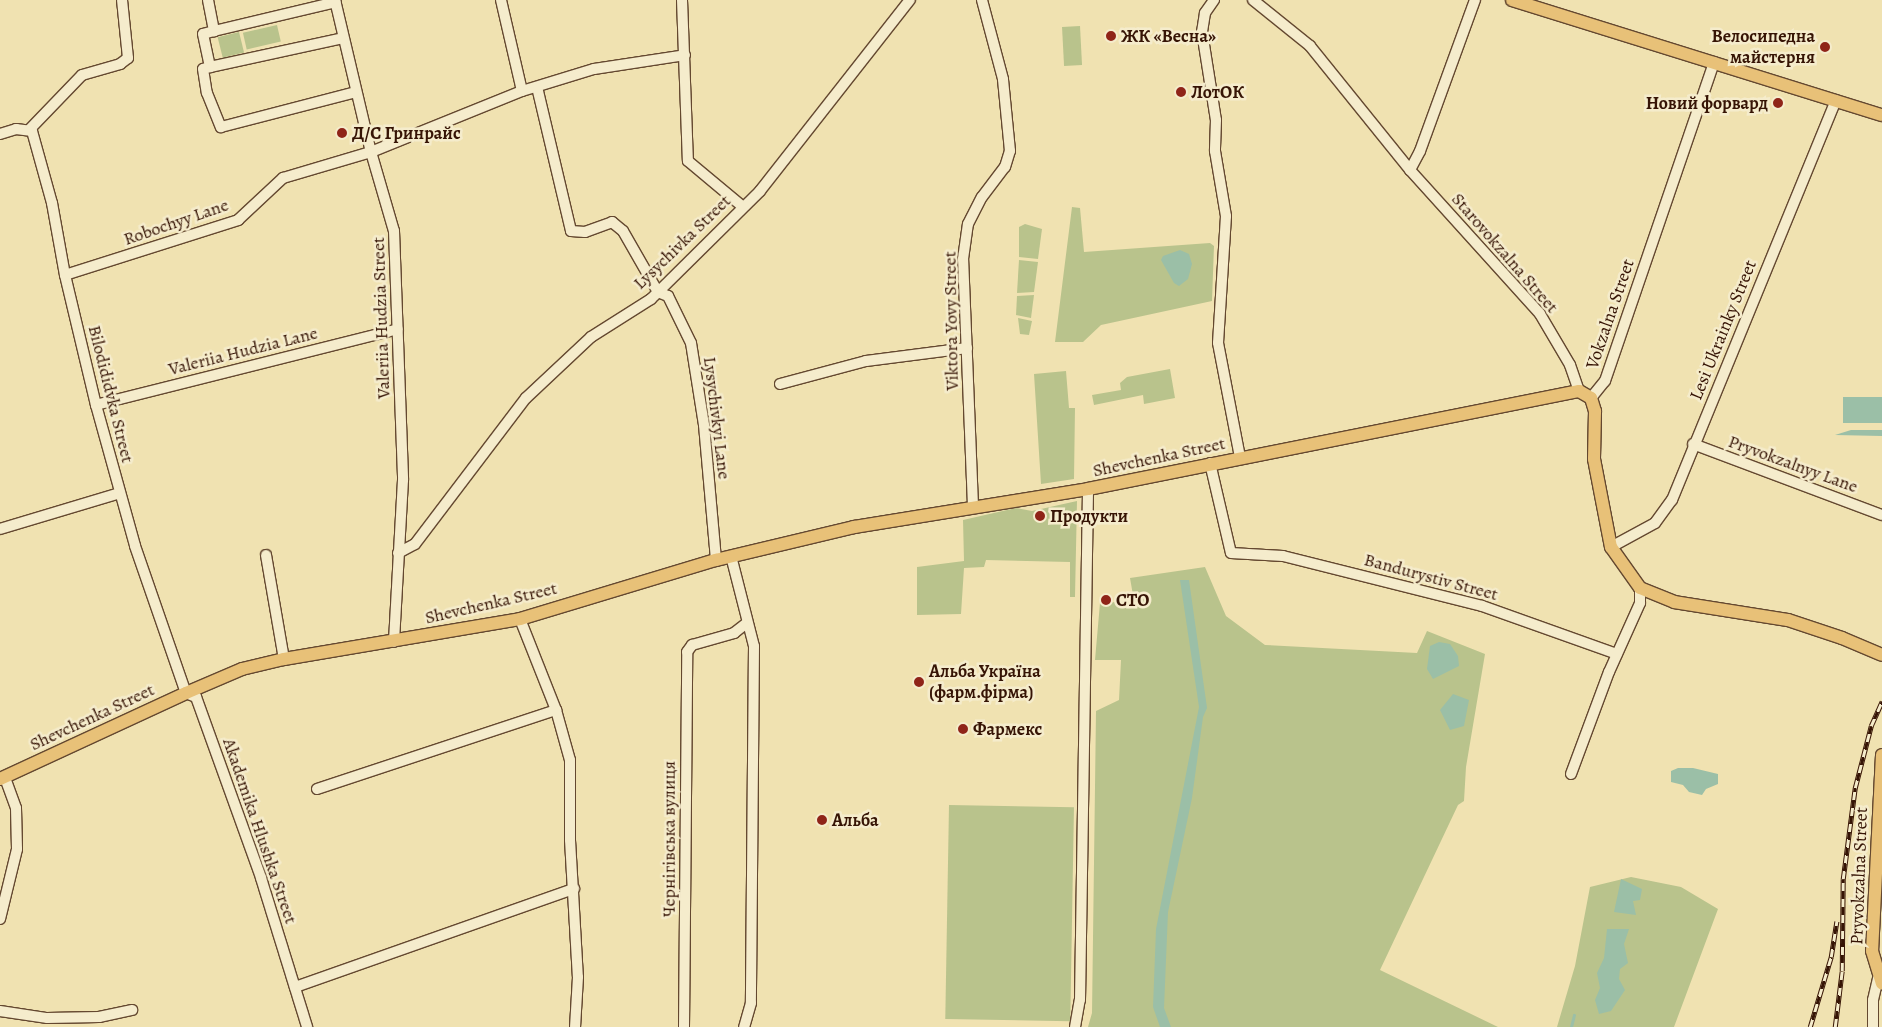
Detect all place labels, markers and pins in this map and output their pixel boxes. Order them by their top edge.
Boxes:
place label: ЖК «Весна» [1121,25,1216,47]
place label: Велосипедна майстерня [1712,26,1815,68]
marker: ЖК «Весна» [1105,30,1117,42]
marker: Велосипедна майстерня [1819,41,1831,53]
place label: ЛотОК [1191,81,1244,103]
marker: ЛотОК [1175,86,1187,98]
place label: Новий форвард [1646,92,1768,114]
marker: Новий форвард [1772,97,1784,109]
place label: Д/С Гринрайс [352,122,461,144]
marker: Д/С Гринрайс [336,127,348,139]
place label: Продукти [1050,505,1128,527]
marker: Продукти [1034,510,1046,522]
place label: СТО [1116,589,1149,611]
marker: СТО [1100,594,1112,606]
place label: Альба Україна (фарм.фірма) [929,661,1041,704]
marker: Альба Україна (фарм.фірма) [913,676,925,688]
place label: Фармекс [973,718,1042,740]
marker: Фармекс [957,723,969,735]
place label: Альба [832,809,879,831]
marker: Альба [816,814,828,826]

